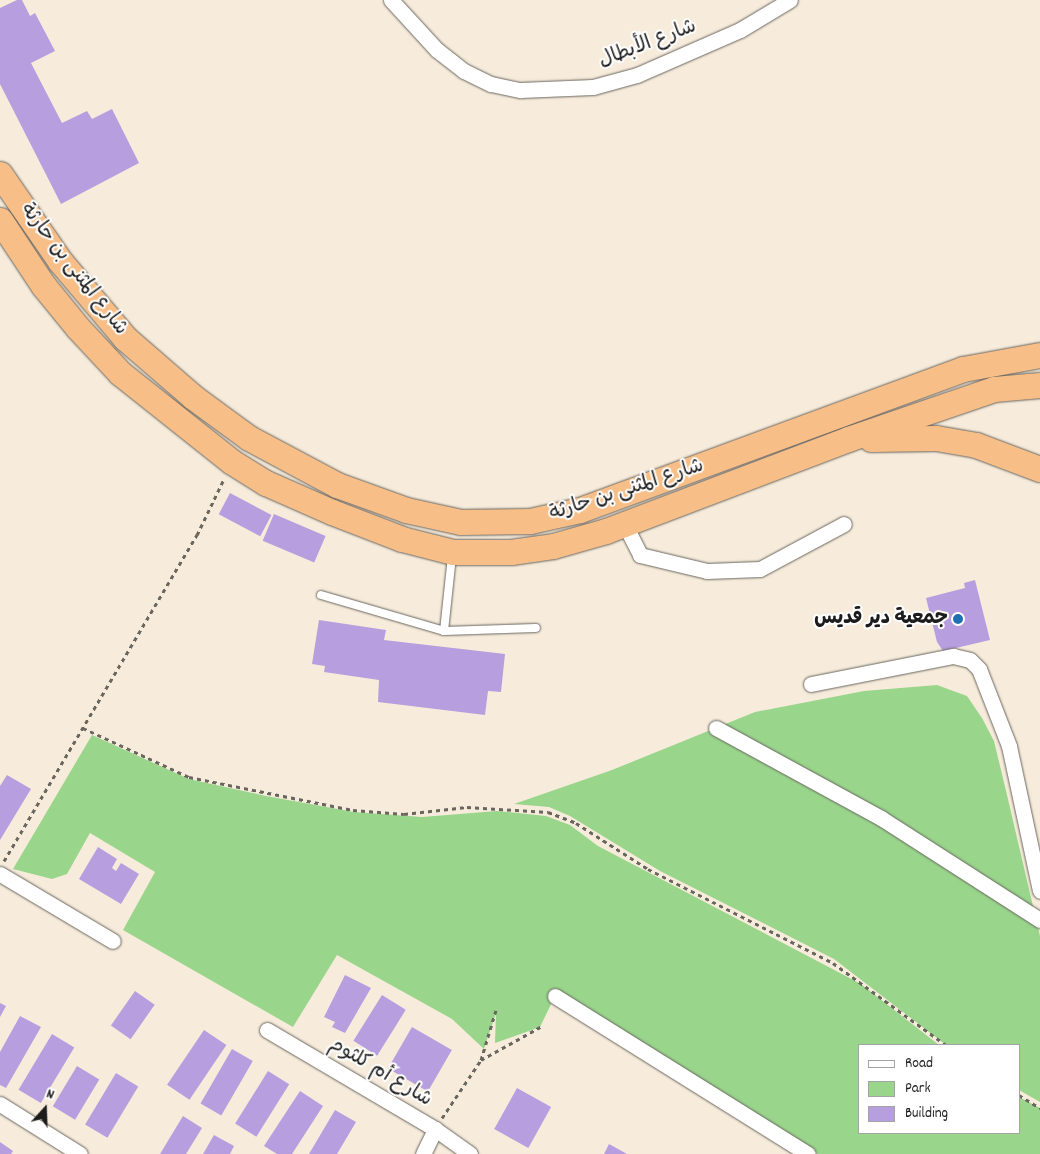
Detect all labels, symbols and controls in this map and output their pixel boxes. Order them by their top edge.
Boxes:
street label: شارع الأبطال [596,15,700,75]
street label: شارع المثنى بن حارثة [14,199,132,341]
street label: شارع المثنى بن حارثة [547,455,707,527]
place label: جمعية دير قديس [814,607,948,631]
marker: جمعية دير قديس [952,613,964,625]
street label: شارع أم كلثوم [324,1033,436,1113]
legend [858,1044,1020,1134]
text: Road [905,1053,933,1075]
text: Park [905,1078,931,1100]
north arrow [20,1084,70,1134]
text: N [43,1084,57,1105]
text: Building [905,1103,948,1125]

